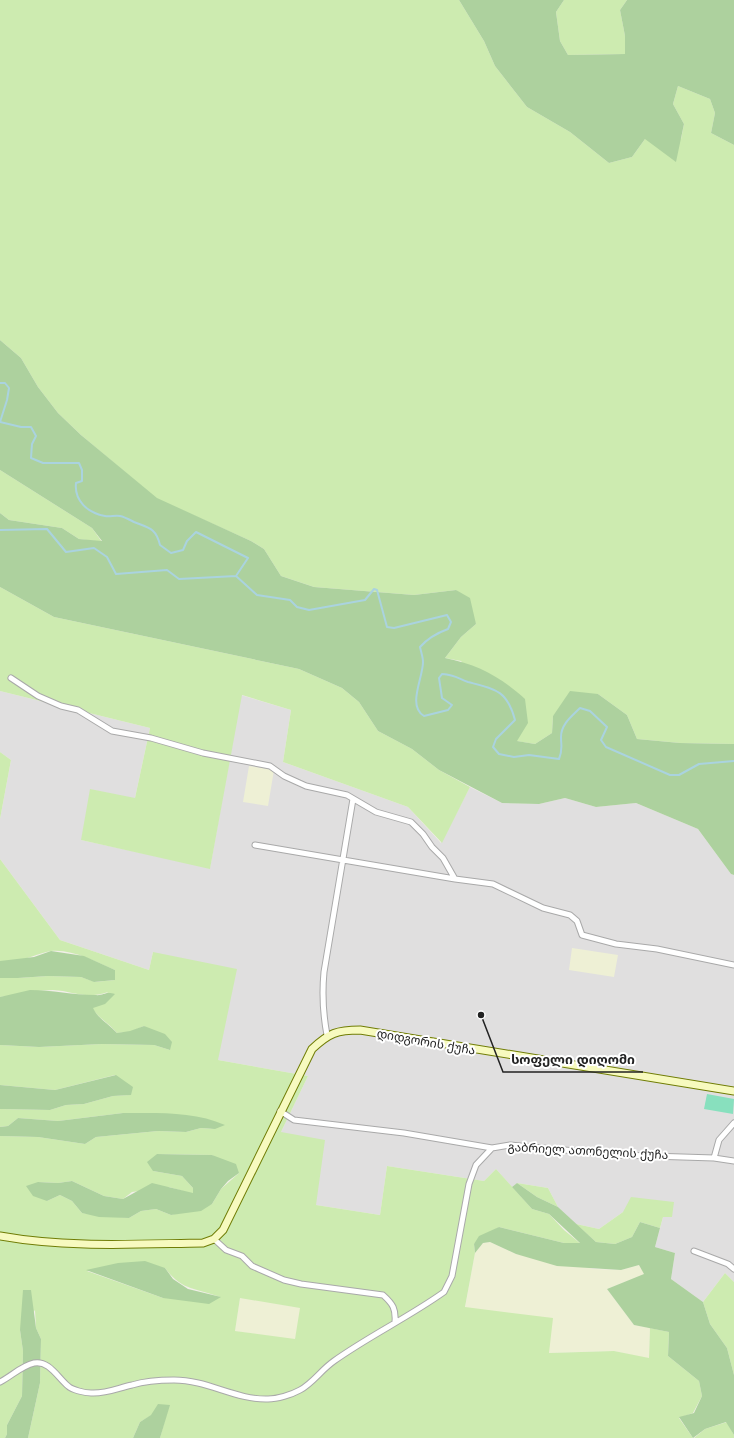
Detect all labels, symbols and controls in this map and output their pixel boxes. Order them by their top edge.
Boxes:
street label: დიდგორის ქუჩა [375,1024,477,1060]
callout: სოფელი დიღომი [503,1047,643,1072]
text: სოფელი დიღომი [511,1050,635,1069]
street label: გაბრიელ ათონელის ქუჩა [507,1138,669,1164]

